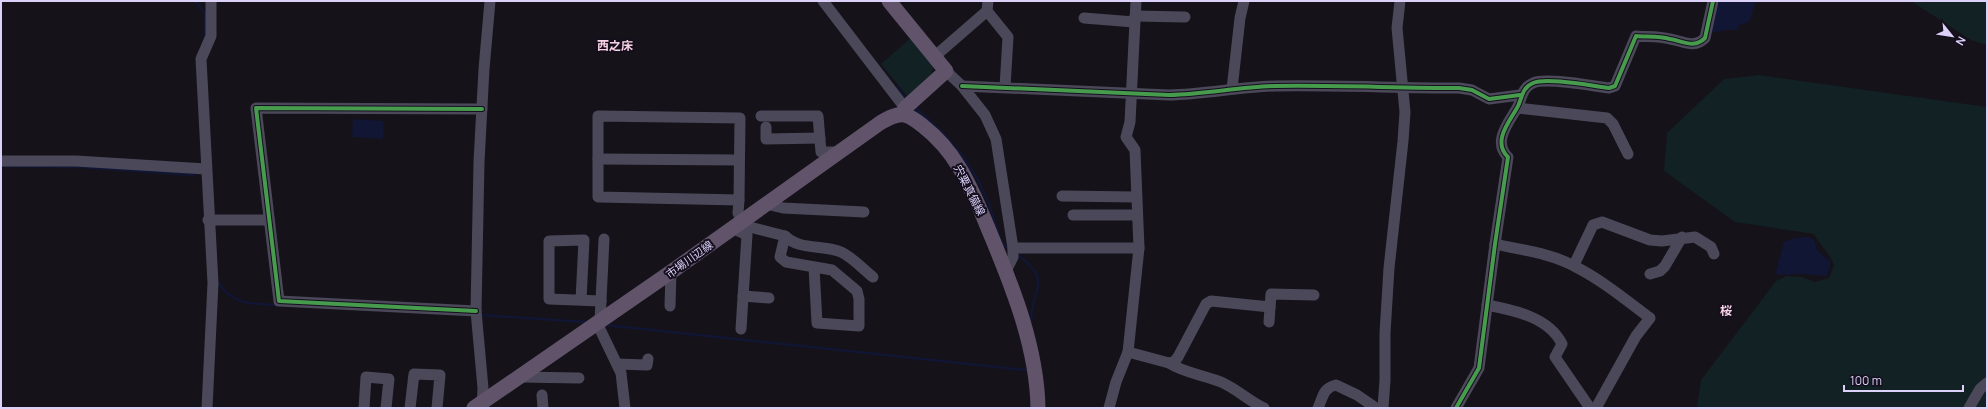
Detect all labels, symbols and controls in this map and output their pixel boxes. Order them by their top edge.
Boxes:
north arrow [1932,16,1972,56]
text: N [1953,34,1970,49]
district label: 西之床 [597,37,633,54]
street label: 宍粟真備線 [951,162,989,218]
street label: 市場川辺線 [662,237,716,281]
district label: 桜 [1720,302,1732,319]
scale bar [1844,367,1963,393]
text: 100 m [1850,372,1882,389]

